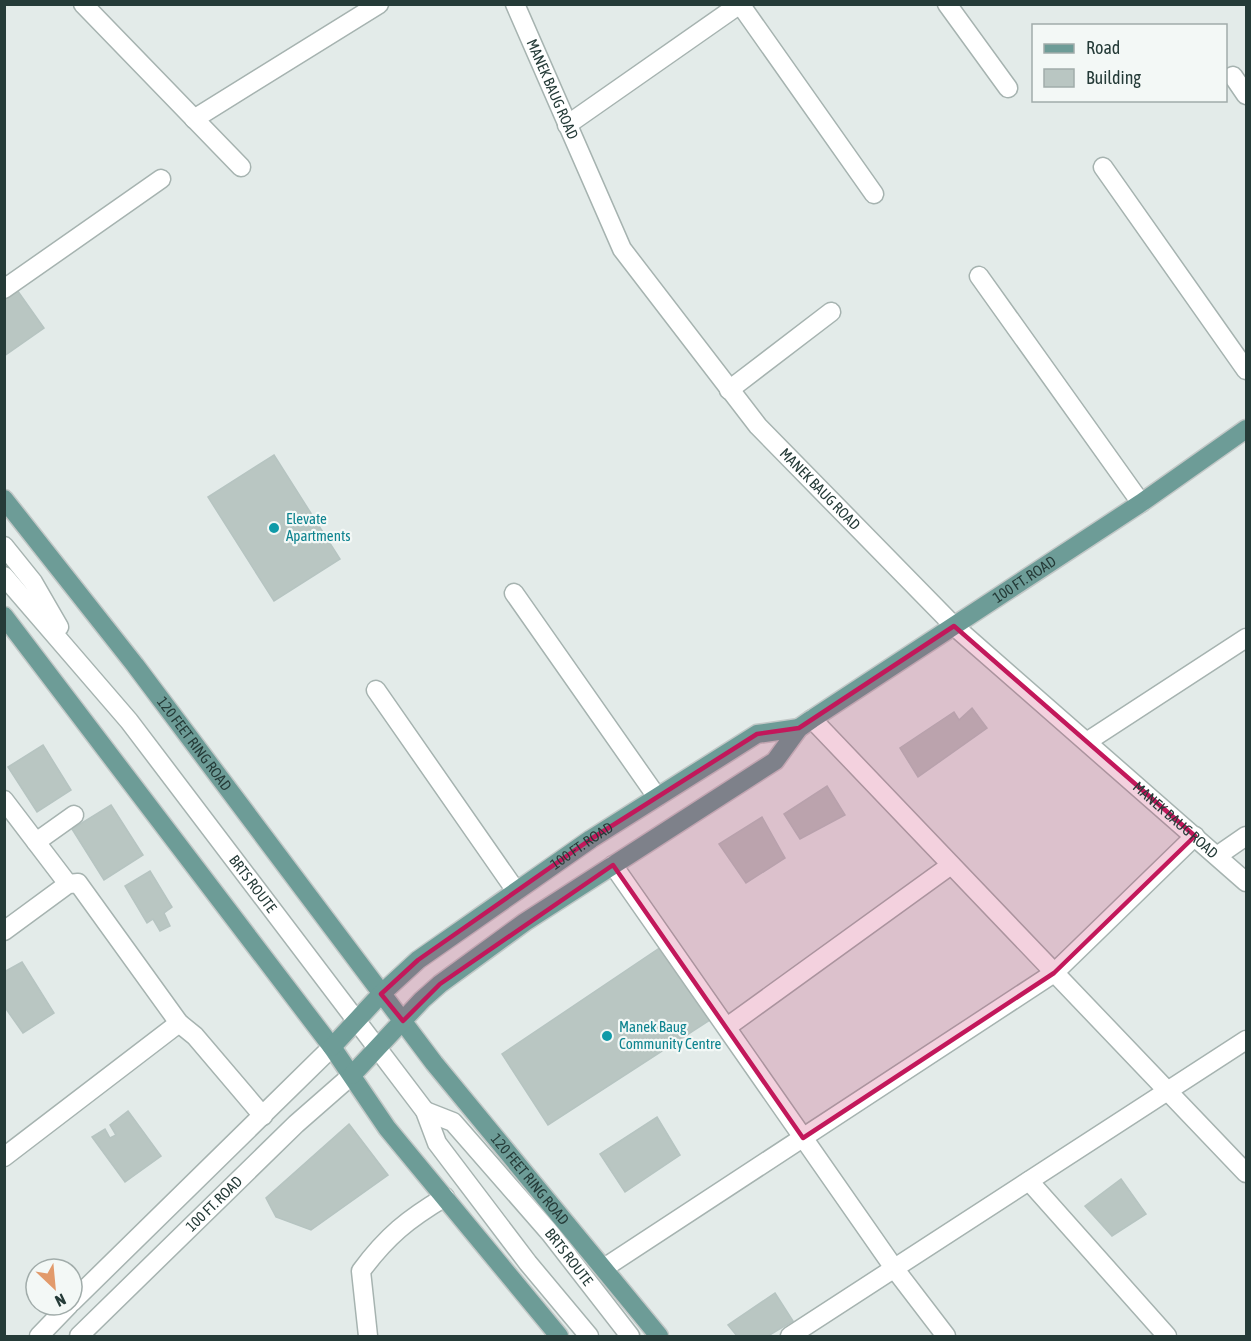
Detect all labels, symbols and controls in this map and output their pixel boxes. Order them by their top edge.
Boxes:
legend [1032,24,1227,102]
street label: MANEK BAUG ROAD [523,36,582,142]
text: Road [1086,37,1120,58]
text: Building [1086,67,1141,88]
street label: MANEK BAUG ROAD [777,445,864,533]
place label: Elevate Apartments [286,510,351,544]
marker: Elevate Apartments [267,521,281,535]
street label: 100 FT. ROAD [990,552,1059,606]
street label: 120 FEET RING ROAD [154,693,235,794]
street label: MANEK BAUG ROAD [1130,778,1222,861]
street label: 100 FT. ROAD [547,818,616,873]
street label: BRTS ROUTE [226,852,281,916]
place label: Manek Baug Community Centre [619,1018,722,1052]
marker: Manek Baug Community Centre [600,1029,614,1043]
street label: 120 FEET RING ROAD [488,1130,573,1228]
street label: 100 FT. ROAD [182,1172,245,1235]
street label: BRTS ROUTE [542,1225,597,1289]
north arrow [24,1257,84,1317]
text: N [52,1290,69,1311]

